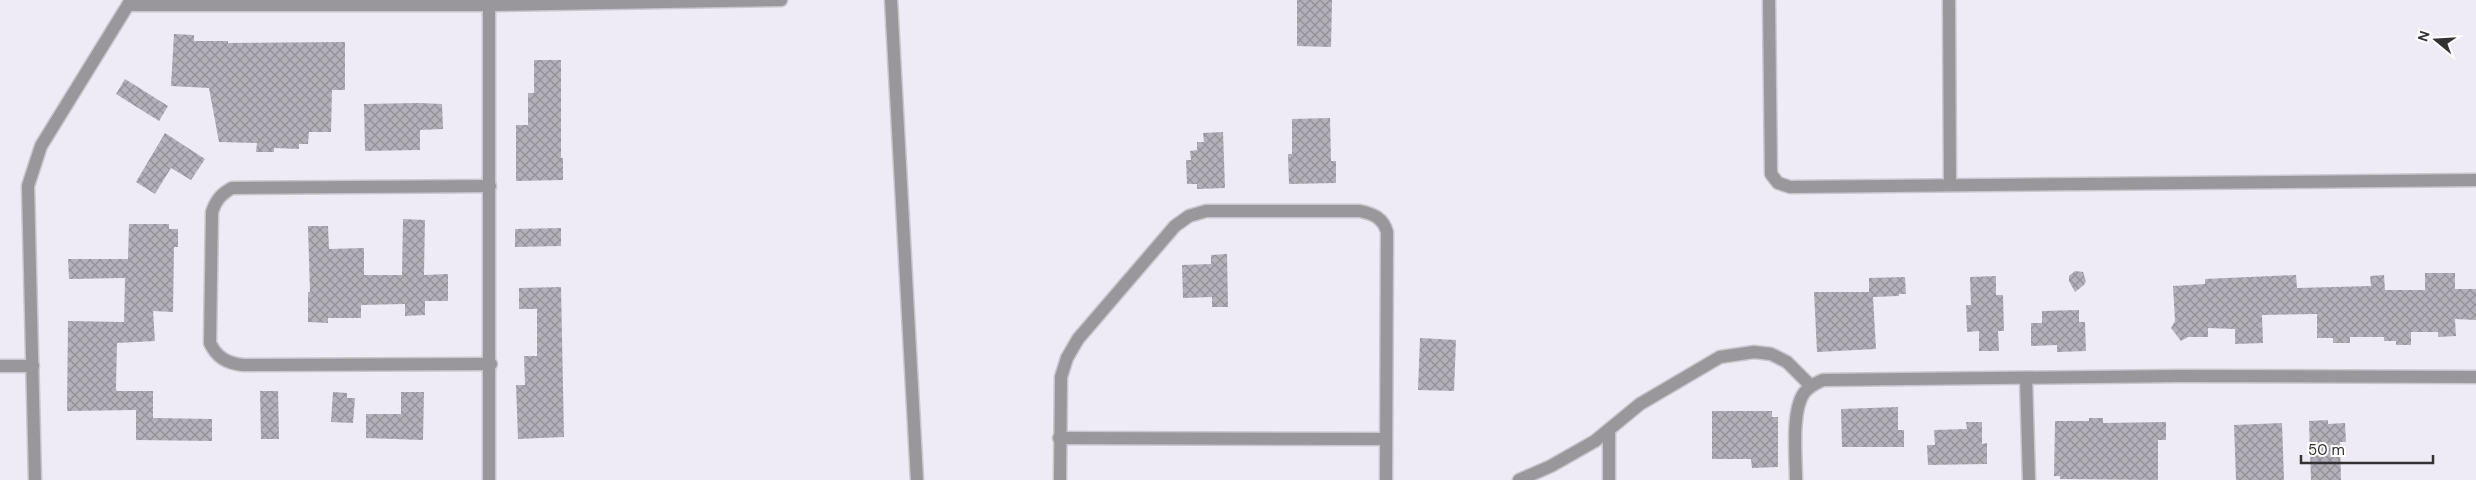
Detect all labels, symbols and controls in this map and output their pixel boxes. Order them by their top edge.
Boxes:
north arrow [2411,15,2461,65]
text: N [2413,28,2434,44]
scale bar [2301,432,2434,464]
text: 50 m [2308,440,2345,460]

